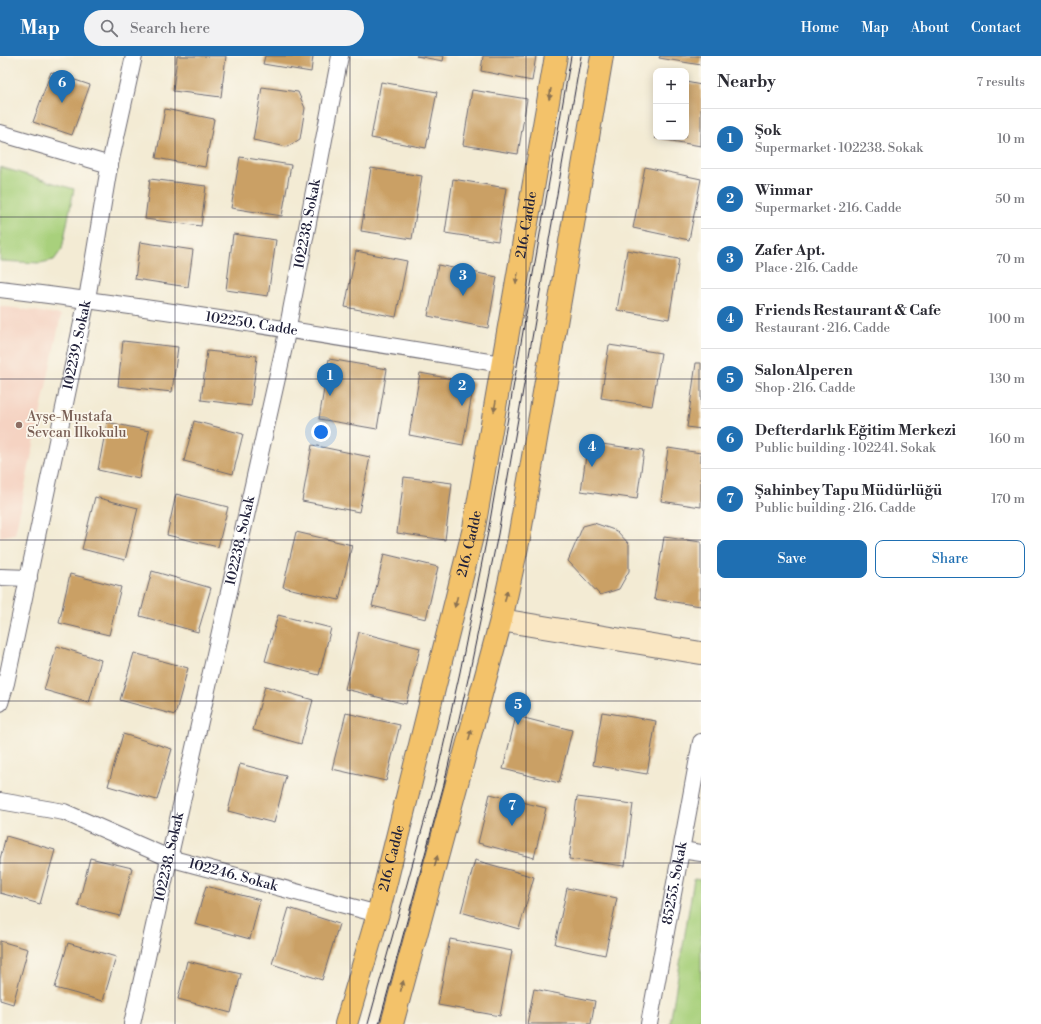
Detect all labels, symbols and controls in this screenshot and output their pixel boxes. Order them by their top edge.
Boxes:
search box [84,10,364,46]
text: Map [20,16,60,40]
icon: search [98,17,120,39]
text: Search here [130,19,210,38]
text: Home [801,19,839,37]
text: Map [861,19,889,37]
text: About [911,19,949,37]
text: Contact [971,19,1021,37]
map controls [653,68,689,140]
button: + [653,68,689,104]
pin: 6 [49,70,75,103]
text: Nearby [717,71,776,93]
text: 7 results [976,74,1025,90]
one-way arrow [546,88,552,101]
button: − [653,104,689,140]
text: Şok [755,121,782,140]
text: 1 [727,131,733,147]
text: 10 m [997,131,1025,147]
text: Supermarket · 102238. Sokak [755,140,923,156]
street label: 102238. Sokak [290,177,325,271]
text: Winmar [755,181,813,200]
street label: 216. Cadde [512,190,541,260]
text: 2 [726,191,734,207]
text: 50 m [995,191,1025,207]
text: Supermarket · 216. Cadde [755,200,902,216]
text: Zafer Apt. [755,241,825,260]
text: 3 [726,251,734,267]
text: 70 m [996,251,1025,267]
text: Place · 216. Cadde [755,260,858,276]
pin: 3 [450,263,476,296]
one-way arrow [514,271,520,284]
street label: 102239. Sokak [59,298,96,392]
text: Friends Restaurant & Cafe [755,301,941,320]
street label: 102250. Cadde [204,308,299,340]
text: 4 [726,311,734,327]
text: 100 m [989,311,1025,327]
text: Restaurant · 216. Cadde [755,320,890,336]
text: SalonAlperen [755,361,853,380]
pin: 1 [317,363,343,396]
text: 5 [726,371,734,387]
text: 130 m [990,371,1025,387]
pin: 2 [449,373,475,406]
text: Shop · 216. Cadde [755,380,856,396]
one-way arrow [492,400,498,412]
place label: Ayşe-Mustafa Sevcan İlkokulu [26,408,126,442]
marker: Ayşe-Mustafa Sevcan İlkokulu [14,420,24,430]
text: Defterdarlık Eğitim Merkezi [755,421,956,440]
your location [311,422,331,442]
text: 6 [726,431,734,447]
text: 160 m [989,431,1025,447]
pin: 4 [579,434,605,467]
text: Public building · 102241. Sokak [755,440,936,456]
text: Şahinbey Tapu Müdürlüğü [755,481,942,500]
text: 7 [726,491,734,507]
text: 170 m [991,491,1025,507]
street label: 102238. Sokak [222,494,259,587]
text: Public building · 216. Cadde [755,500,916,516]
street label: 216. Cadde [453,509,486,579]
button: Save [717,540,867,578]
button: Share [875,540,1025,578]
one-way arrow [503,590,509,602]
one-way arrow [453,596,459,608]
pin: 5 [505,692,531,725]
one-way arrow [467,729,473,741]
pin: 7 [499,793,525,826]
street label: 102238. Sokak [151,810,188,904]
street label: 216. Cadde [375,823,409,893]
street label: 85255. Sokak [658,840,692,926]
street label: 102246. Sokak [187,855,280,896]
one-way arrow [433,855,439,867]
one-way arrow [400,980,406,993]

